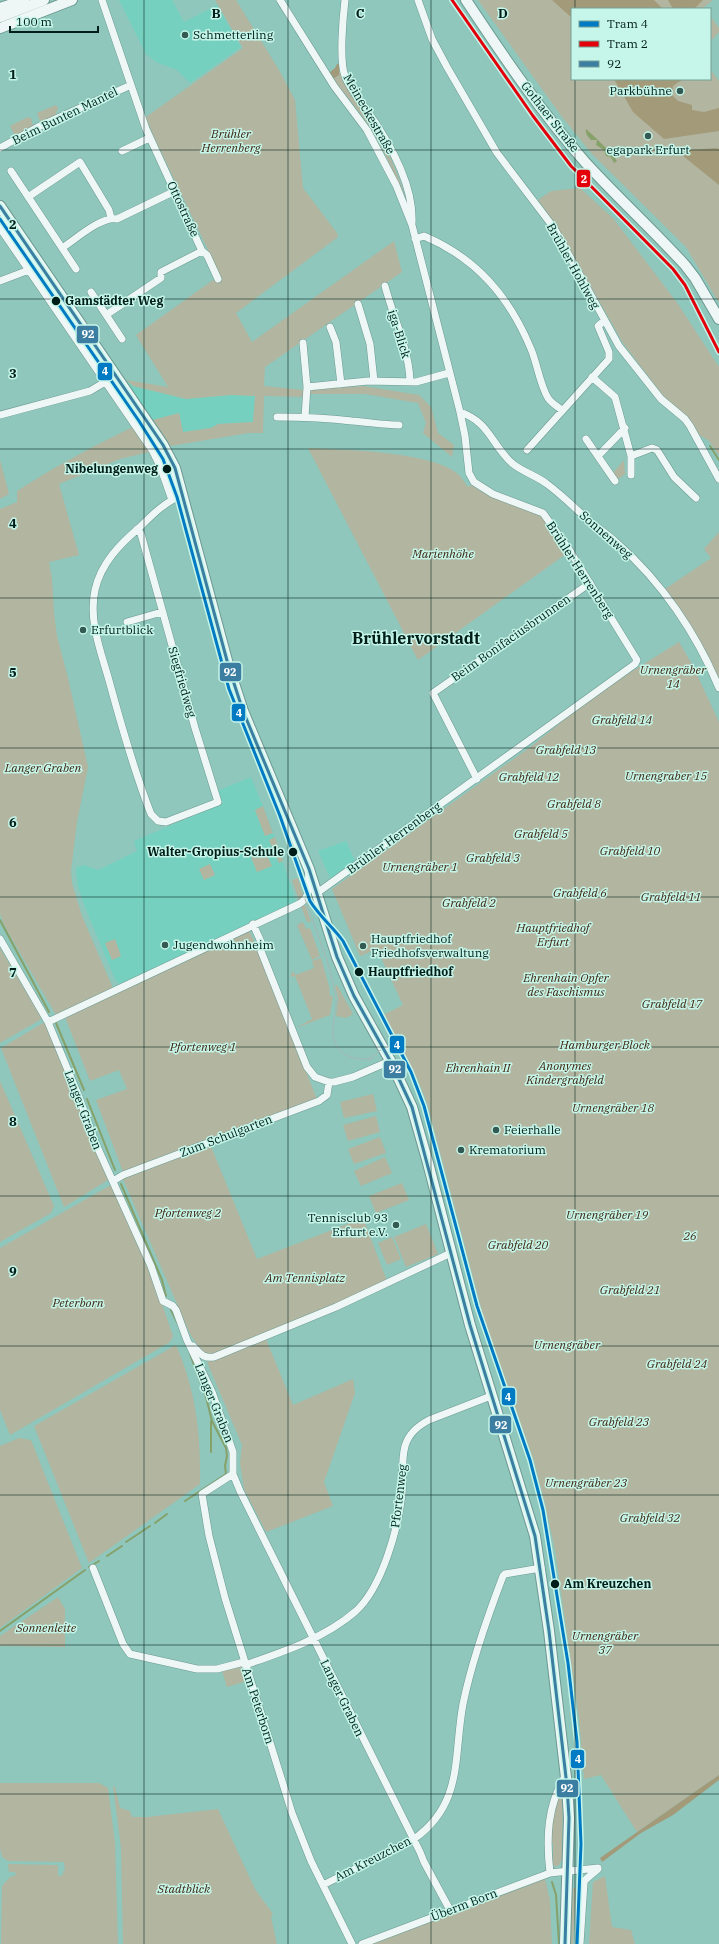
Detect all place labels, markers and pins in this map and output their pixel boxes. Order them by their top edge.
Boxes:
place label: Schmetterling [193,27,274,42]
marker: Schmetterling [180,30,190,40]
place label: Parkbühne [610,83,672,98]
marker: Parkbühne [675,86,685,96]
marker: egapark Erfurt [643,131,653,141]
place label: egapark Erfurt [606,142,690,157]
place label: Gamstädter Weg [65,293,163,308]
marker: Gamstädter Weg [50,295,62,307]
place label: Nibelungenweg [65,461,158,476]
marker: Nibelungenweg [161,463,173,475]
place label: Erfurtblick [91,622,153,637]
marker: Erfurtblick [78,625,88,635]
place label: Walter-Gropius-Schule [147,844,284,859]
marker: Walter-Gropius-Schule [287,846,299,858]
place label: Hauptfriedhof Friedhofsverwaltung [371,931,489,960]
place label: Jugendwohnheim [173,937,275,952]
marker: Jugendwohnheim [160,940,170,950]
marker: Hauptfriedhof Friedhofsverwaltung [358,941,368,951]
place label: Hauptfriedhof [368,964,454,979]
marker: Hauptfriedhof [353,966,365,978]
place label: Feierhalle [504,1122,561,1137]
marker: Feierhalle [491,1125,501,1135]
place label: Krematorium [469,1142,547,1157]
marker: Krematorium [456,1145,466,1155]
place label: Tennisclub 93 Erfurt e.V. [308,1210,388,1239]
marker: Tennisclub 93 Erfurt e.V. [391,1220,401,1230]
place label: Am Kreuzchen [564,1576,651,1591]
marker: Am Kreuzchen [549,1578,561,1590]

